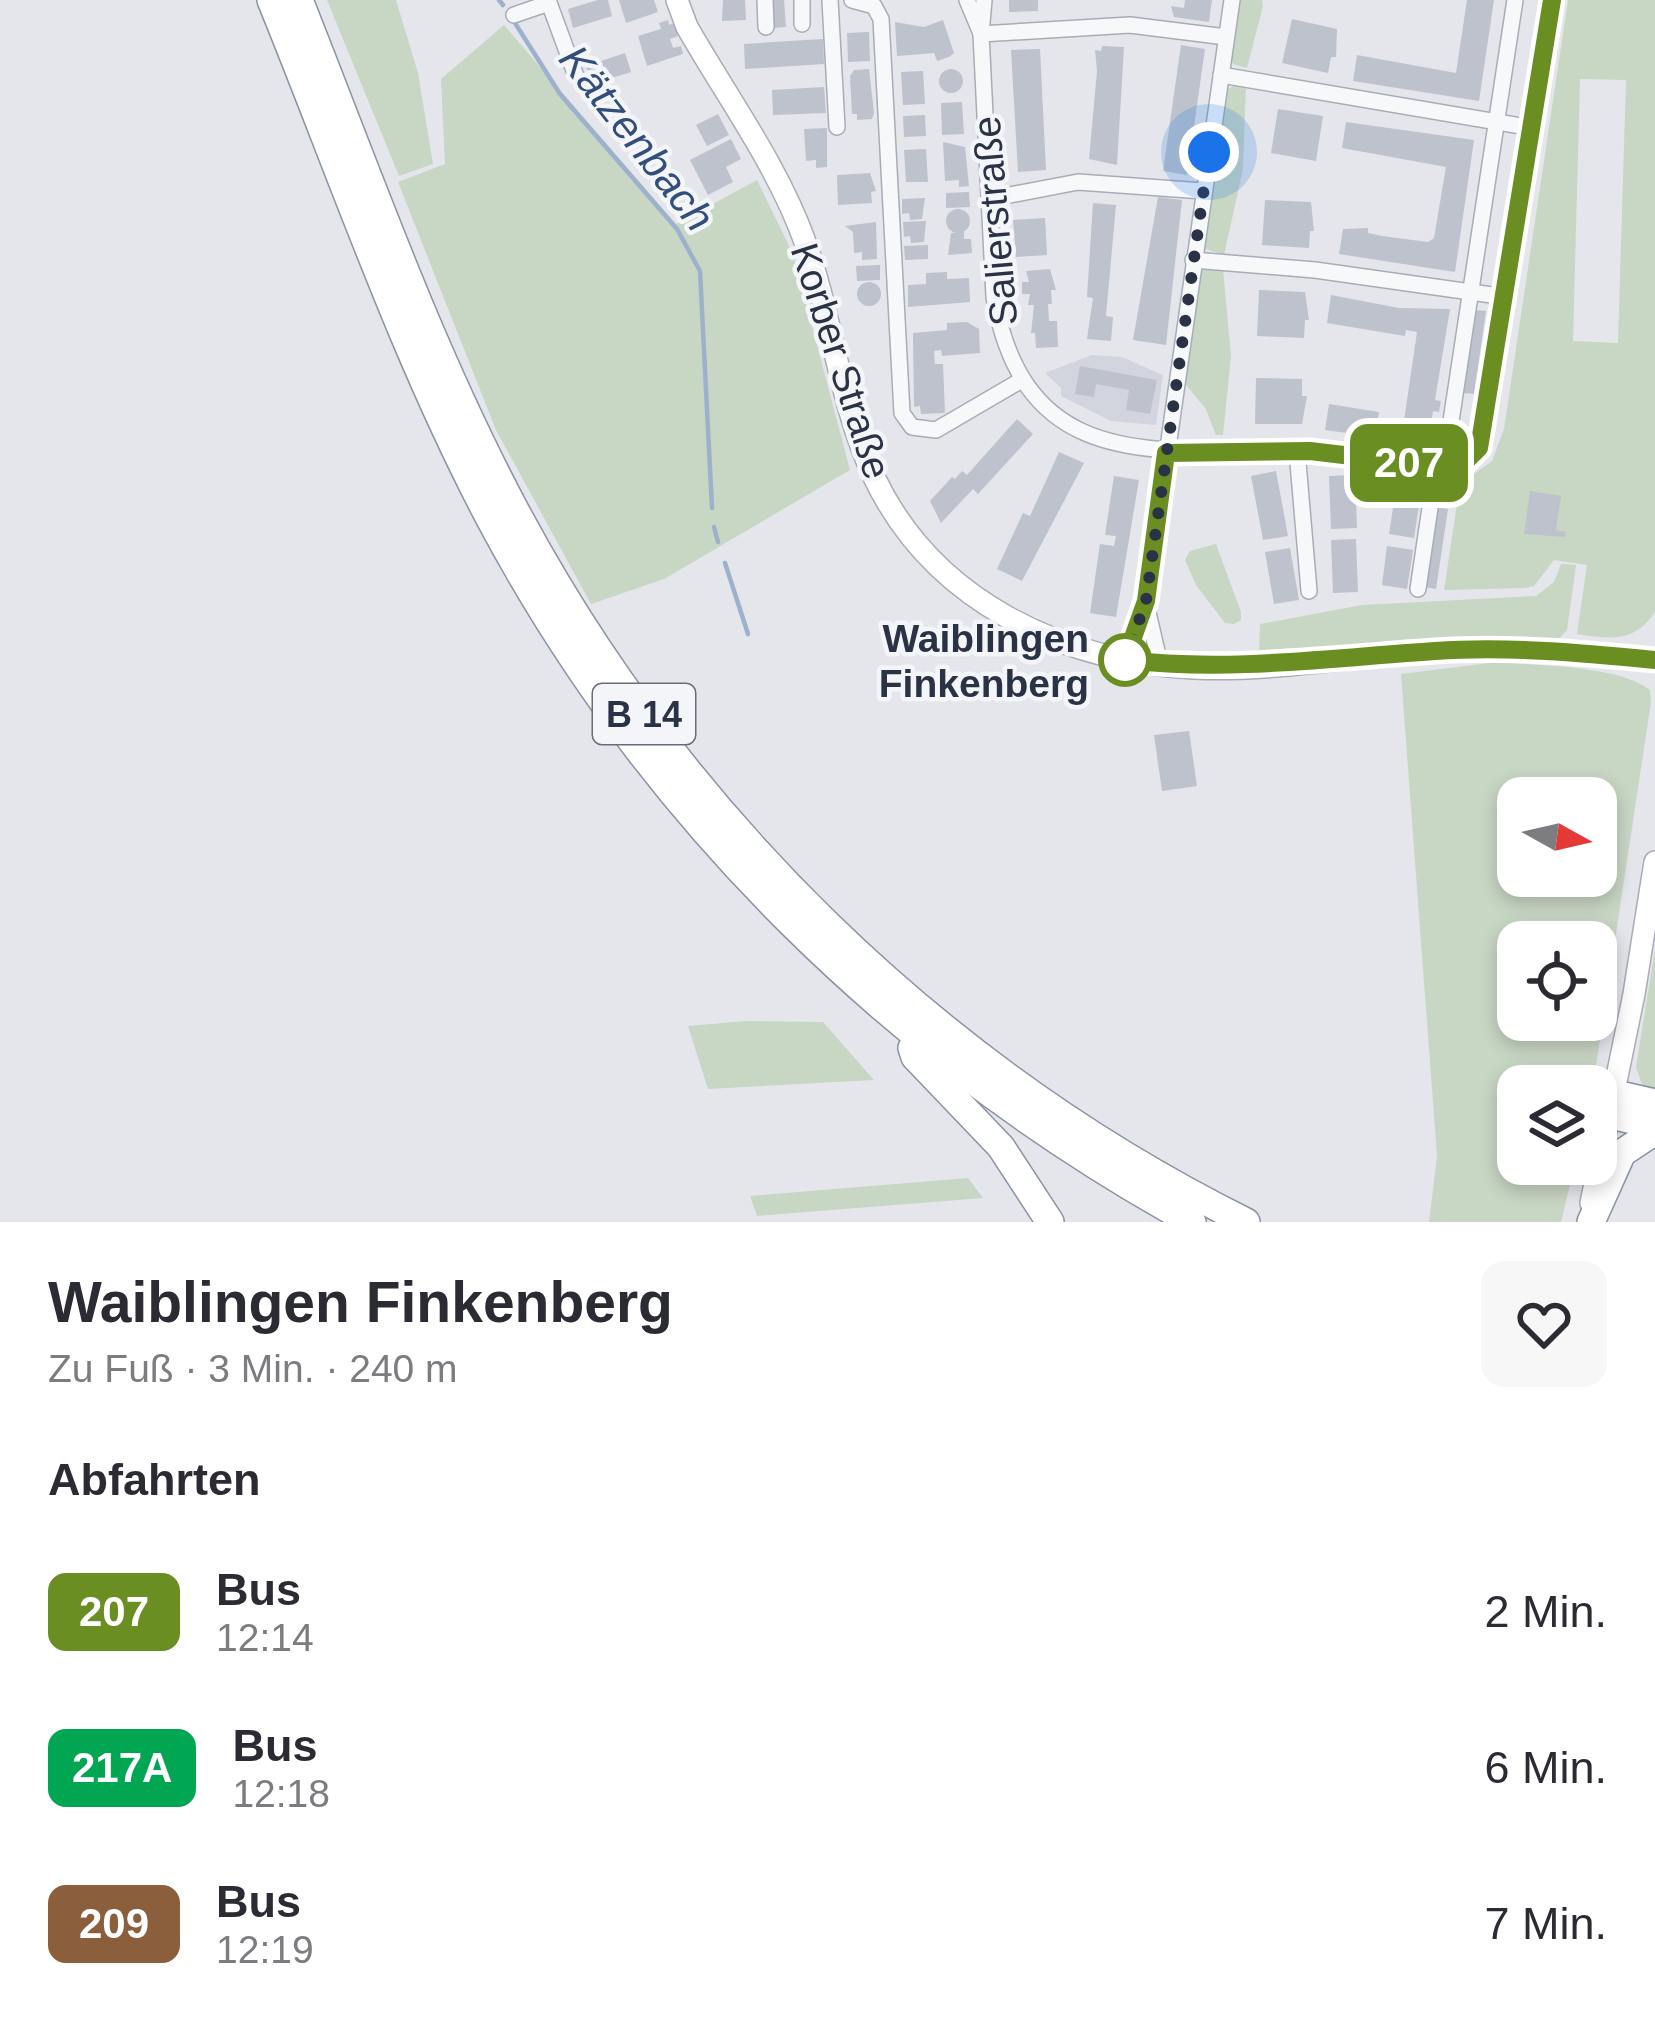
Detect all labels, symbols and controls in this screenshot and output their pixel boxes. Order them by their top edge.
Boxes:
water label: Kätzenbach [550,36,724,240]
street label: Salierstraße [964,114,1026,328]
your location [1179,122,1239,182]
street label: Korber Straße [783,238,899,484]
line badge: 207 [1340,424,1478,502]
text: 207 [1374,439,1444,486]
place label: Waiblingen Finkenberg [879,617,1089,705]
marker: Waiblingen Finkenberg [1100,635,1150,685]
road number: B 14 [593,684,695,744]
north arrow [1497,777,1617,897]
map controls [1497,777,1617,1185]
button: locate [1497,921,1617,1041]
button: layers [1497,1065,1617,1185]
button: heart [1481,1261,1607,1387]
text: Waiblingen Finkenberg [48,1270,673,1334]
text: Zu Fuß · 3 Min. · 240 m [48,1347,458,1390]
text: Abfahrten [48,1454,261,1505]
text: Bus [216,1564,301,1615]
text: 2 Min. [1484,1586,1607,1637]
text: 207 [79,1588,149,1635]
text: 12:14 [216,1616,314,1659]
text: Bus [232,1720,317,1771]
text: 6 Min. [1484,1742,1607,1793]
text: 217A [72,1744,172,1791]
text: 12:18 [232,1772,330,1815]
text: Bus [216,1876,301,1927]
text: 7 Min. [1484,1898,1607,1949]
text: 209 [79,1900,149,1947]
text: 12:19 [216,1928,314,1971]

